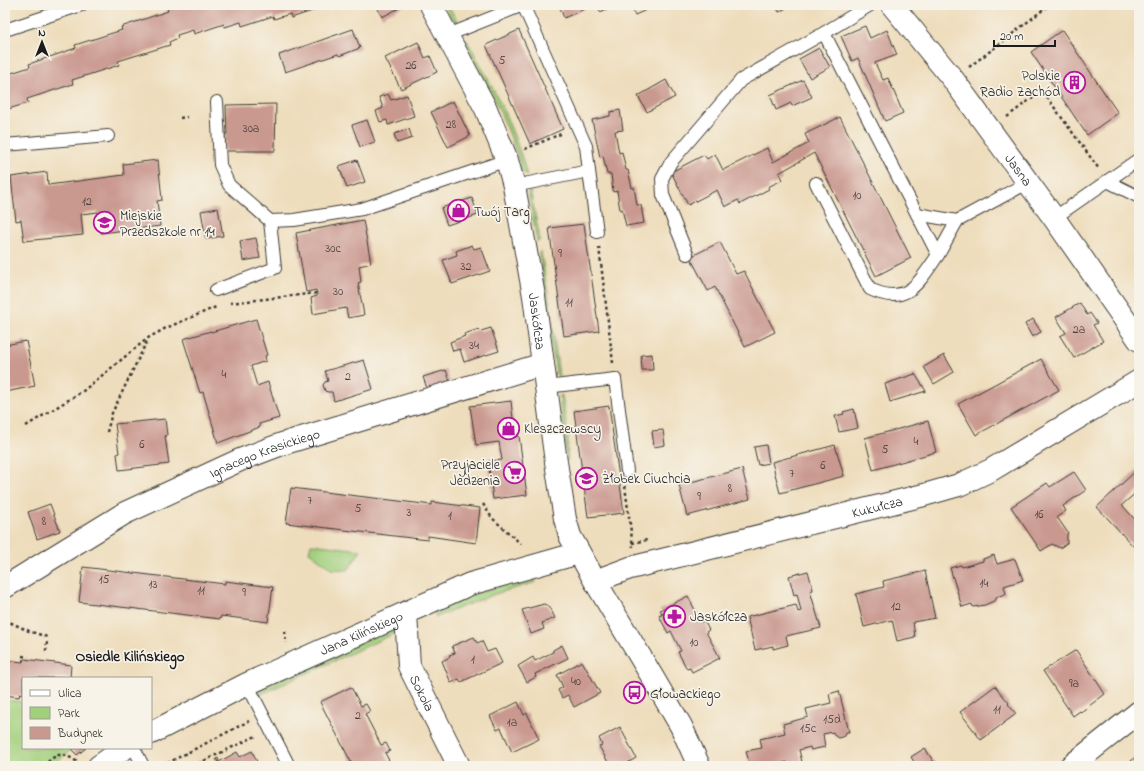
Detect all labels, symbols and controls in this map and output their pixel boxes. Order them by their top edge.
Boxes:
north arrow [22,22,62,62]
scale bar [994,22,1055,48]
text: N [38,25,46,41]
text: 20 m [1000,28,1023,46]
house number: 5 [499,52,506,70]
house number: 26 [405,57,417,75]
place label: Polskie Radio Zachód [980,66,1061,103]
building icon: Polskie Radio Zachód [1062,70,1088,96]
house number: 28 [446,116,457,134]
house number: 30a [243,120,259,138]
street label: Jasna [999,150,1037,191]
house number: 10 [852,187,862,205]
house number: 12 [82,193,92,211]
shop icon: Twój Targ [446,198,472,224]
place label: Twój Targ [474,202,530,224]
place label: Miejskie Przedszkole nr 14 [120,206,215,243]
school or university icon: Miejskie Przedszkole nr 14 [91,210,117,236]
house number: 30c [325,240,341,258]
house number: 9 [558,245,562,263]
house number: 32 [461,258,471,276]
house number: 30 [333,283,343,301]
street label: Jaskółcza [522,292,550,351]
house number: 11 [565,294,573,312]
house number: 2a [1073,321,1085,339]
house number: 34 [469,337,479,355]
house number: 4 [222,366,227,384]
house number: 2 [345,368,351,386]
shop icon: Kleszczewscy [495,415,521,441]
place label: Kleszczewscy [524,419,601,441]
street label: Ignacego Krasickiego [206,424,323,485]
house number: 4 [914,433,919,451]
house number: 6 [139,436,145,454]
house number: 5 [882,441,889,459]
place label: Przyjaciele Jedzenia [441,455,501,492]
house number: 6 [820,457,826,475]
supermarket icon: Przyjaciele Jedzenia [502,459,528,485]
school or university icon: Żłobek Ciuchcia [574,465,600,491]
house number: 7 [790,465,795,483]
place label: Żłobek Ciuchcia [602,469,691,490]
house number: 8 [728,480,733,498]
house number: 9 [697,488,701,506]
house number: 7 [308,492,313,510]
street label: Kukułcza [850,492,905,525]
house number: 5 [355,500,362,518]
house number: 3 [407,504,412,522]
house number: 16 [1034,506,1044,524]
house number: 1 [448,507,452,525]
house number: 8 [42,513,47,531]
house number: 15 [99,571,109,589]
house number: 14 [980,575,988,593]
house number: 13 [149,576,157,594]
house number: 11 [197,582,205,600]
house number: 9 [242,584,246,602]
house number: 12 [891,598,901,616]
pharmacy icon: Jaskółcza [662,603,688,629]
street label: Jana Kilińskiego [317,606,407,662]
place label: Jaskółcza [690,607,747,628]
house number: 10 [689,634,699,652]
district label: Osiedle Kilińskiego [75,646,185,670]
house number: 1 [471,651,475,669]
street label: Sokola [403,671,439,715]
house number: 40 [571,673,581,691]
house number: 9a [1069,675,1079,693]
legend [22,677,152,749]
bus stop icon: Głowackiego [622,680,648,706]
place label: Głowackiego [650,684,721,706]
text: Ulica [58,685,82,703]
house number: 11 [993,701,1001,719]
text: Park [58,705,80,723]
house number: 2 [355,707,361,725]
house number: 15d [823,711,841,729]
house number: 1a [507,714,517,732]
house number: 15c [800,720,817,738]
text: Budynek [57,725,104,744]

